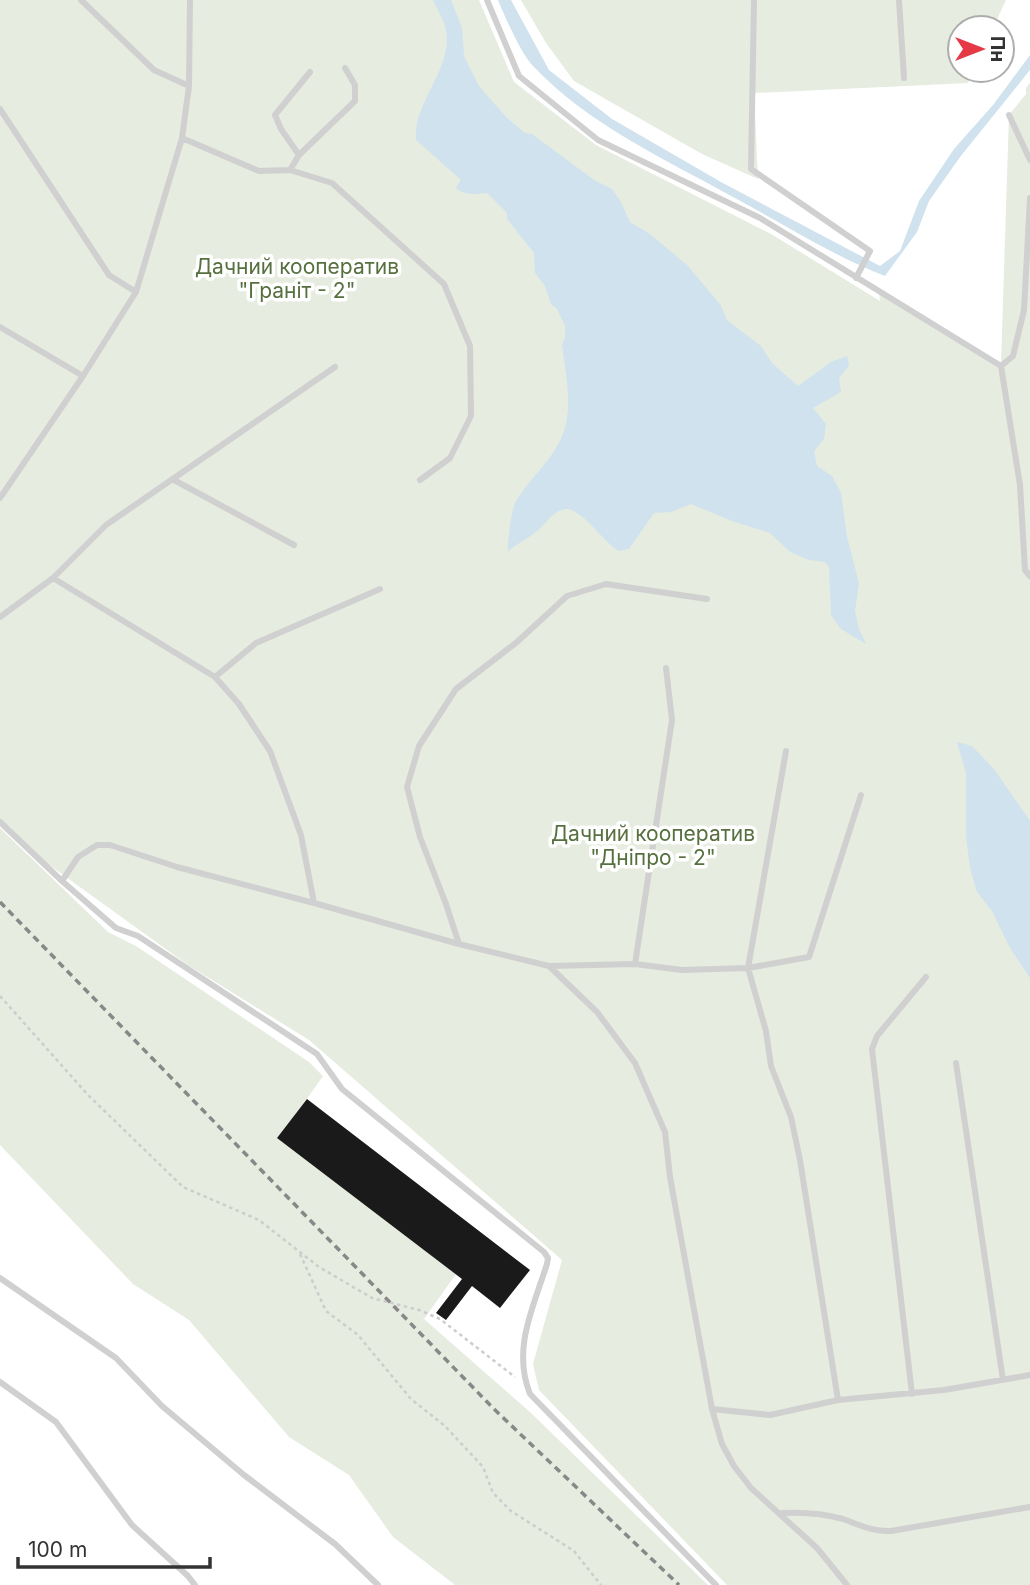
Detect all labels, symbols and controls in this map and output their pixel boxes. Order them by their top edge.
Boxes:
north arrow [946,14,1016,84]
text: Пн [986,36,1009,62]
park label: Дачний кооператив "Граніт - 2" [195,254,399,303]
park label: Дачний кооператив "Дніпро - 2" [551,821,755,870]
scale bar [18,1526,210,1570]
text: 100 m [28,1537,87,1562]

